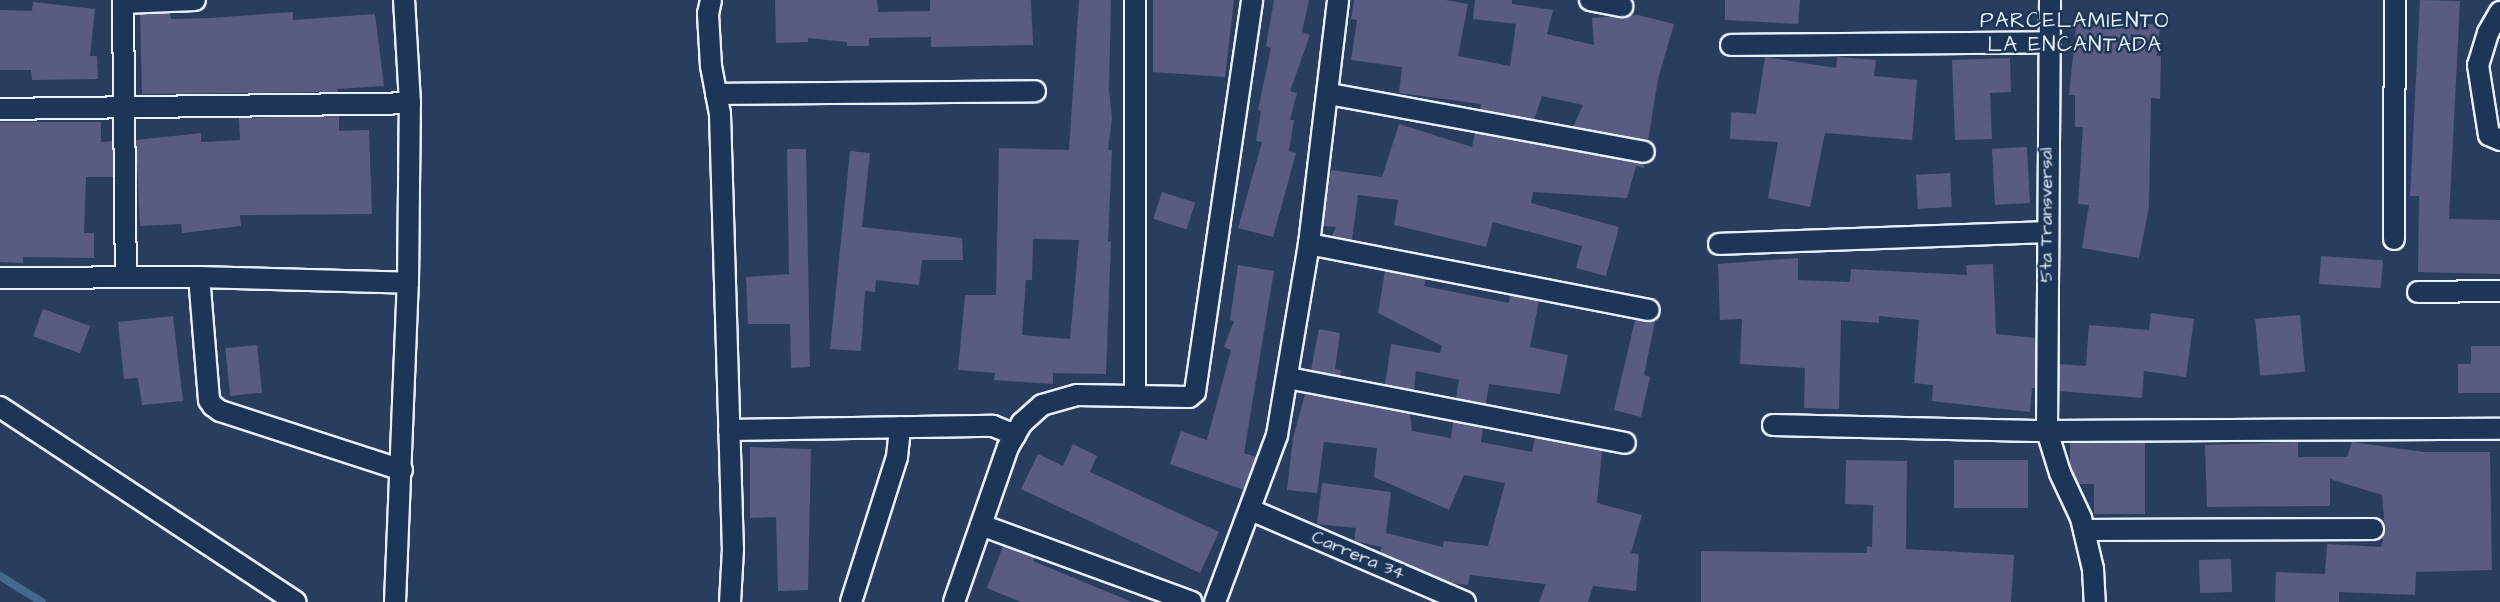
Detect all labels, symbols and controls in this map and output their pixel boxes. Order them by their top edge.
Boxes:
district label: PARCELAMIENTO LA ENCANTADA [1980,8,2170,58]
street label: 5ta Transversal [2036,148,2058,282]
street label: Carrera 34 [1308,527,1408,585]

